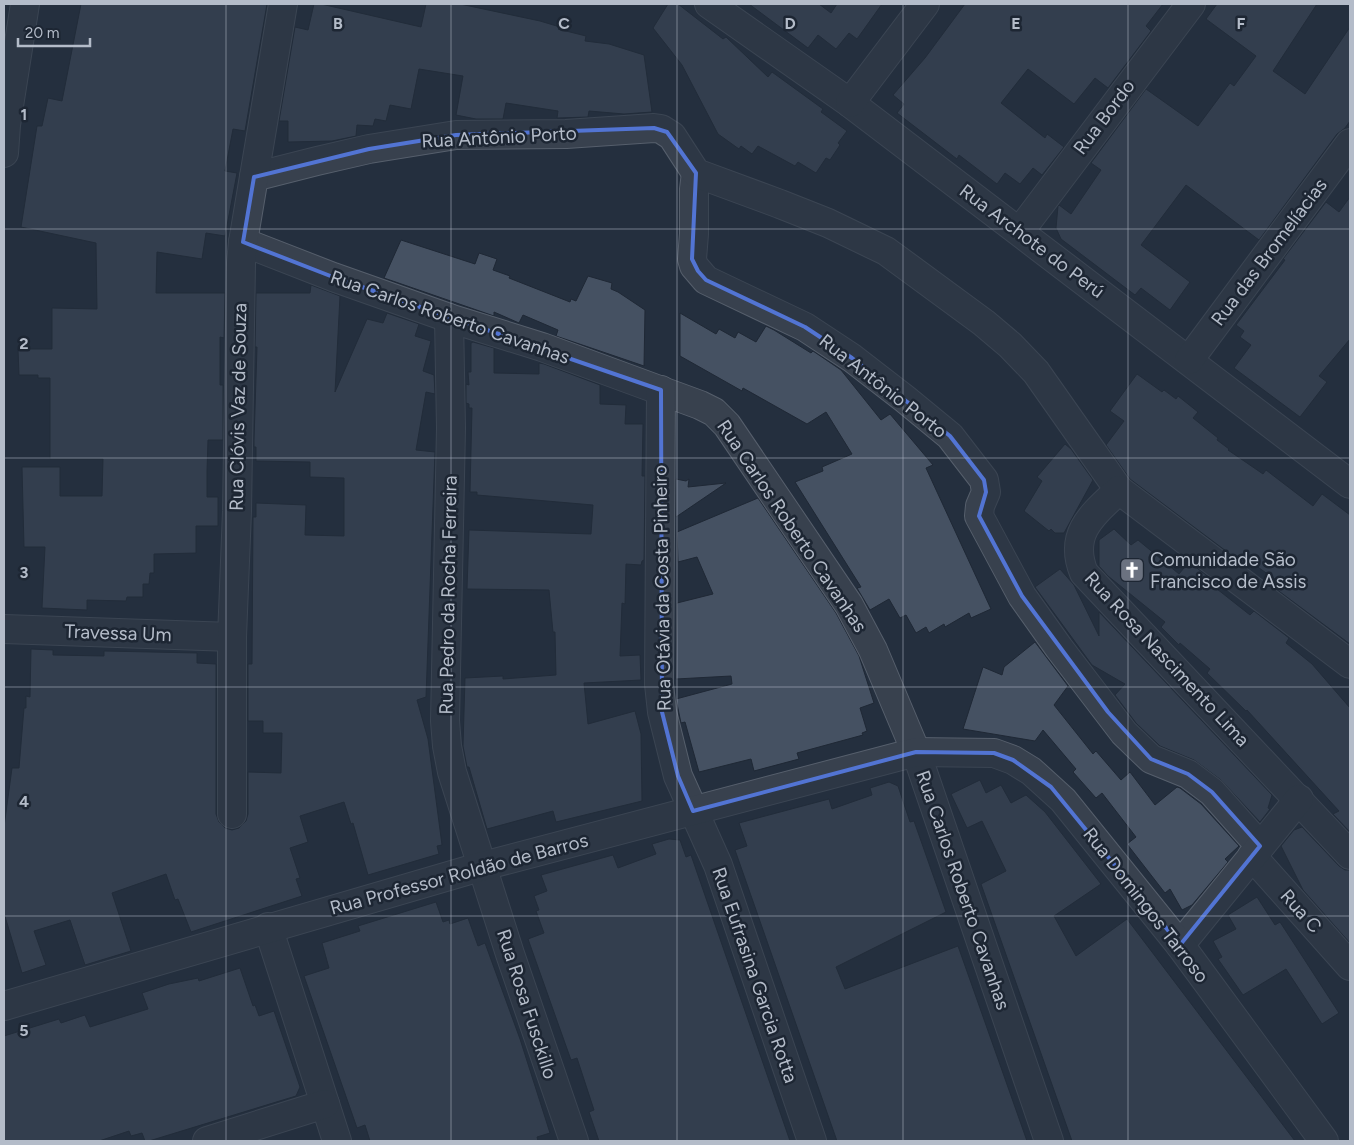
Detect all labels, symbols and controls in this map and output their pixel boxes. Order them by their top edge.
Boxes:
text: B [333,14,343,33]
text: C [558,14,570,33]
text: D [784,14,796,33]
text: E [1011,14,1021,33]
text: F [1237,14,1246,33]
scale bar [18,15,90,47]
text: 20 m [25,24,59,42]
street label: Rua Bordo [1068,75,1140,159]
text: 1 [21,105,27,124]
street label: Rua Antônio Porto [421,121,577,153]
street label: Rua das Bromelíacias [1206,174,1332,330]
street label: Rua Archote do Perú [955,179,1109,303]
street label: Rua Carlos Roberto Cavanhas [327,265,573,369]
street label: Rua Clóvis Vaz de Souza [225,303,251,511]
street label: Rua Antônio Porto [815,329,951,443]
text: 2 [19,334,29,353]
street label: Rua Carlos Roberto Cavanhas [712,415,872,637]
street label: Rua Otávia da Costa Pinheiro [648,465,676,711]
street label: Rua Pedro da Rocha Ferreira [434,475,462,715]
place label: Comunidade São Francisco de Assis [1150,548,1307,593]
church icon: Comunidade São Francisco de Assis [1119,557,1145,583]
text: 3 [20,563,29,582]
street label: Rua Rosa Nascimento Lima [1080,567,1254,751]
street label: Travessa Um [64,620,172,646]
street label: Rua Carlos Roberto Cavanhas [911,767,1015,1013]
text: 4 [19,792,29,811]
street label: Rua Domingos Tarroso [1078,823,1214,987]
street label: Rua Professor Roldão de Barros [327,828,591,920]
street label: Rua Eufrasina Garcia Rotta [707,864,803,1086]
street label: Rua C [1276,885,1327,938]
street label: Rua Rosa Fusckillo [492,926,562,1082]
text: 5 [19,1021,29,1040]

